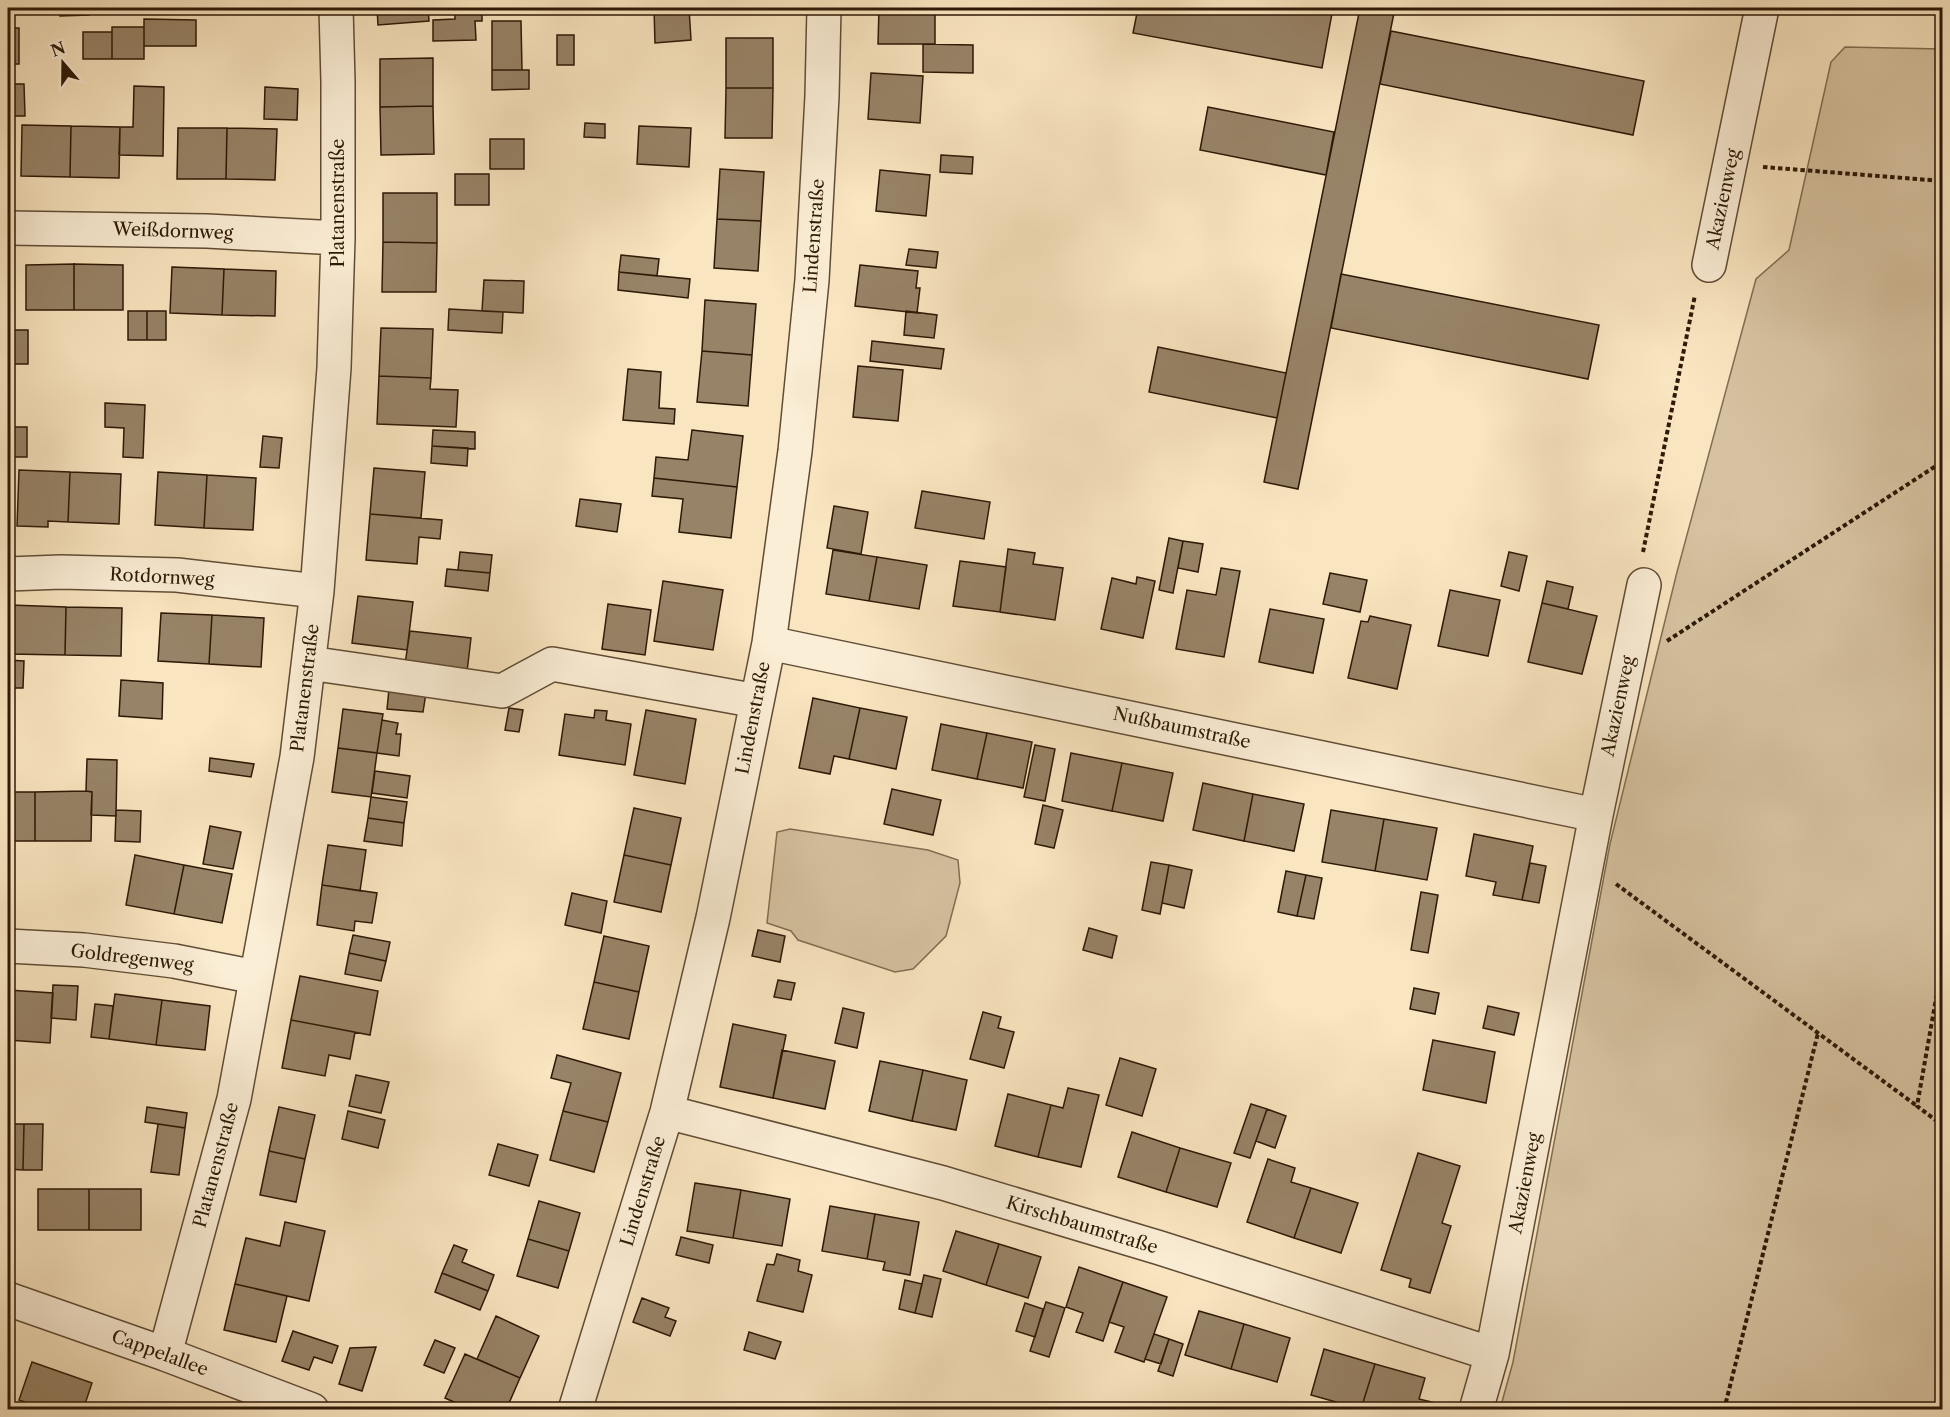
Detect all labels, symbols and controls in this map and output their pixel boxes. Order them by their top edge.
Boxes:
north arrow [33,33,93,93]
text: N [48,37,68,61]
street label: Platanenstraße [327,139,349,267]
street label: Akazienweg [1701,146,1745,252]
street label: Lindenstraße [799,178,829,294]
street label: Weißdornweg [111,218,234,244]
street label: Rotdornweg [109,563,215,591]
street label: Platanenstraße [286,623,324,753]
street label: Akazienweg [1596,653,1640,759]
street label: Lindenstraße [731,660,775,776]
street label: Nußbaumstraße [1111,703,1253,753]
street label: Goldregenweg [69,940,195,977]
street label: Platanenstraße [189,1100,243,1230]
street label: Akazienweg [1504,1130,1546,1236]
street label: Lindenstraße [616,1133,670,1249]
street label: Kirschbaumstraße [1003,1191,1161,1259]
street label: Cappelallee [109,1325,211,1381]

